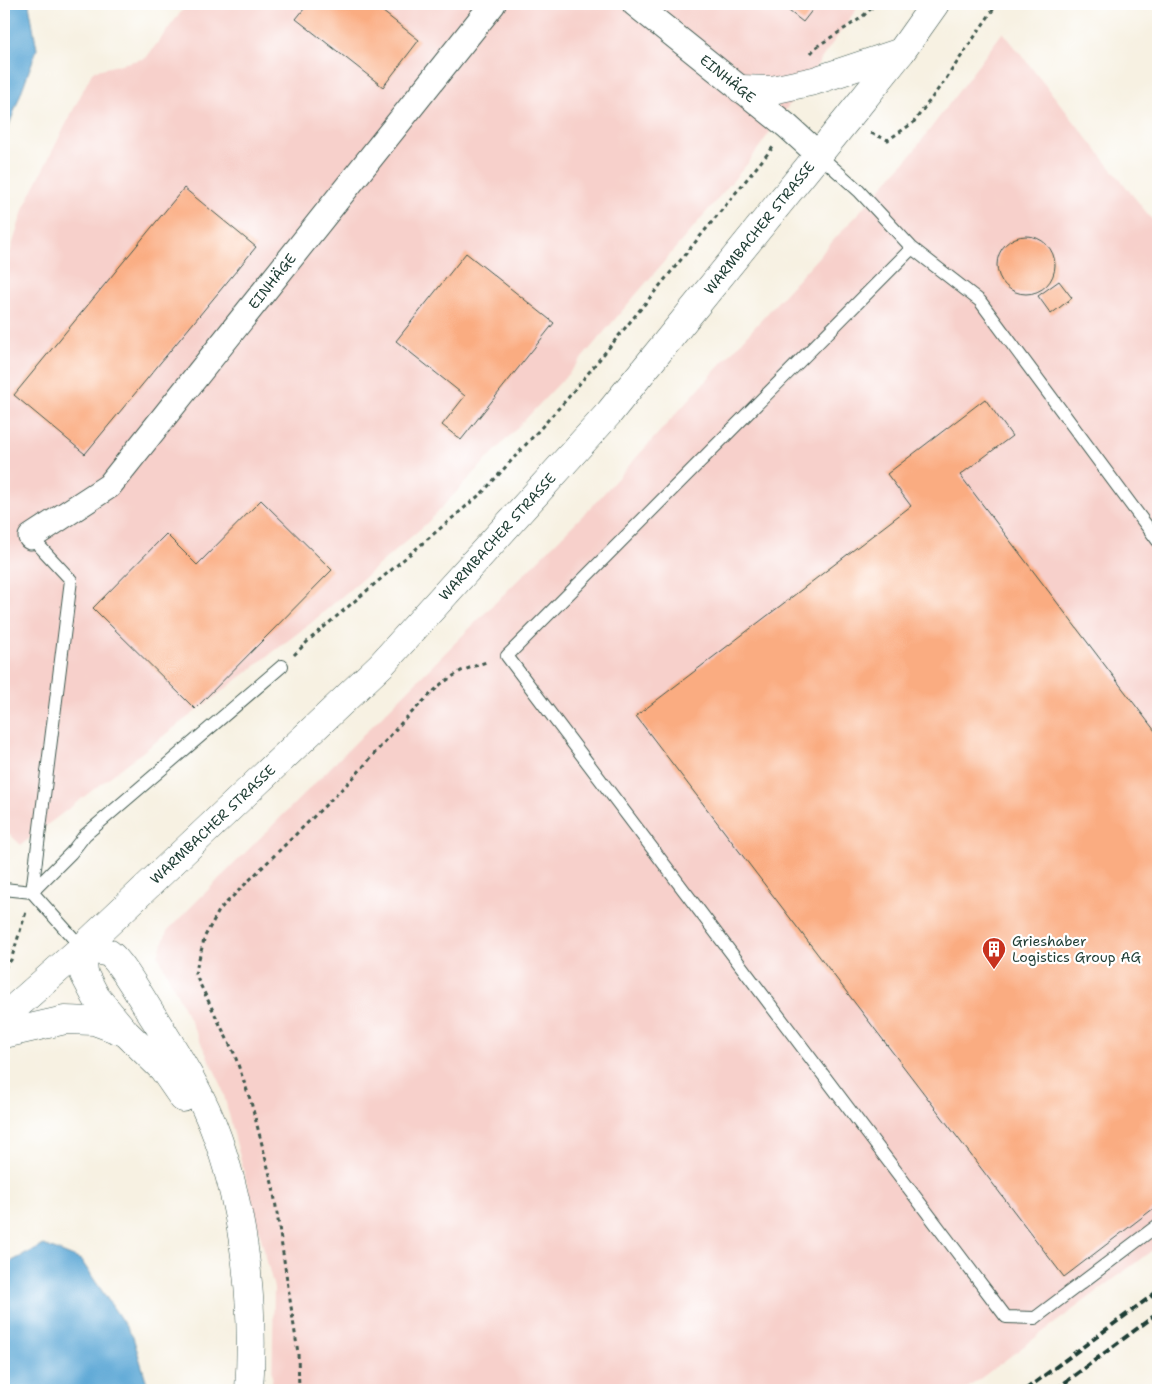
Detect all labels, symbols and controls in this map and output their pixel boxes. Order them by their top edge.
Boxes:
street label: EINHÄGE [696,51,760,106]
street label: WARMBACHER STRASSE [700,158,818,298]
street label: EINHÄGE [244,249,300,313]
street label: WARMBACHER STRASSE [435,469,560,604]
street label: WARMBACHER STRASSE [146,761,279,888]
place label: Grieshaber Logistics Group AG [1012,932,1142,966]
building icon: Grieshaber Logistics Group AG [981,936,1007,970]

